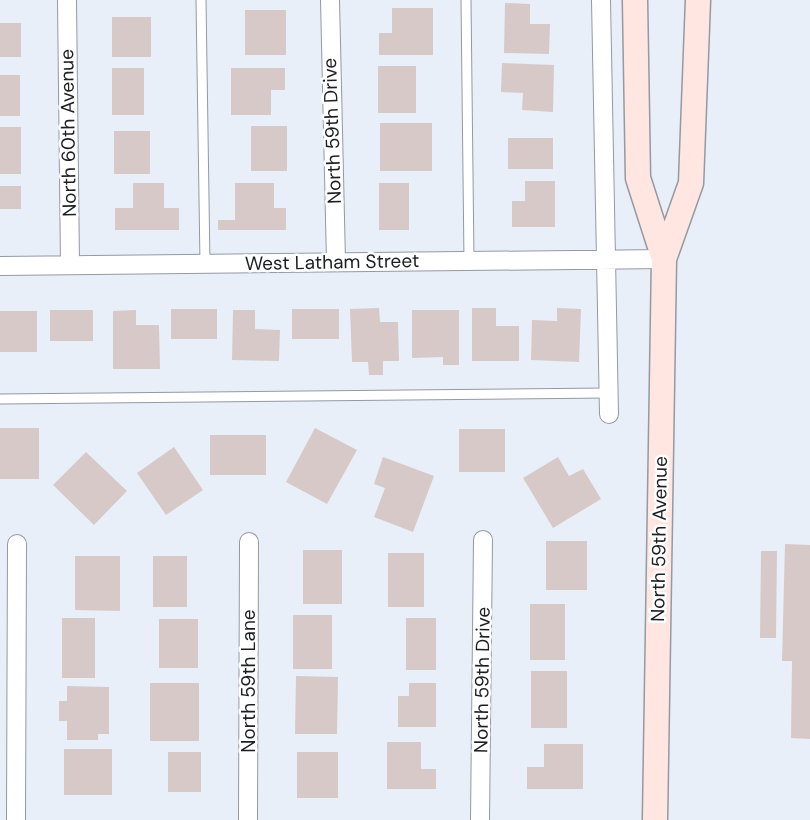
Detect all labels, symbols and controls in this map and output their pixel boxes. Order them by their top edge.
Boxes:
street label: North 60th Avenue [54,49,82,217]
street label: North 59th Drive [317,57,347,205]
street label: West Latham Street [245,248,419,276]
street label: North 59th Avenue [645,456,673,622]
street label: North 59th Drive [468,607,496,753]
street label: North 59th Lane [236,609,261,753]

